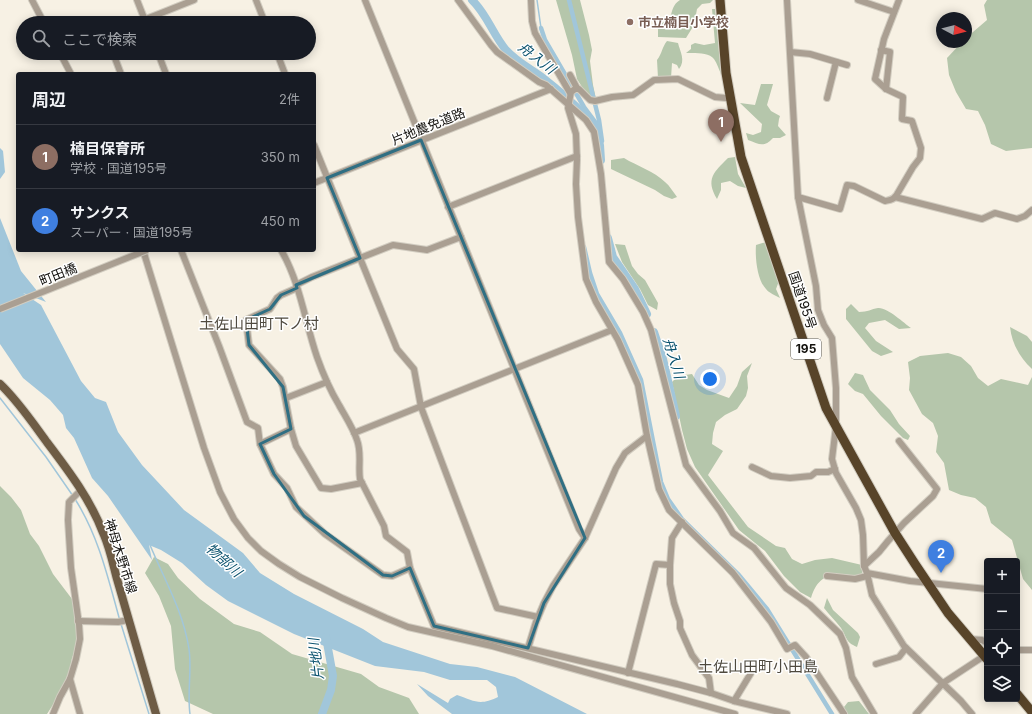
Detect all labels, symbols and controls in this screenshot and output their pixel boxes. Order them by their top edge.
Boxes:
north arrow [936,12,972,48]
place label: 市立楠目小学校 [638,14,729,30]
search box [16,16,316,60]
marker: 市立楠目小学校 [625,17,635,27]
icon: search [30,27,52,49]
text: ここで検索 [62,30,137,49]
water label: 舟入川 [516,38,561,78]
text: 周辺 [32,90,66,110]
text: 2件 [279,91,300,107]
street label: 片地農免道路 [389,104,467,148]
pin: 1 [708,109,734,142]
text: 楠目保育所 [70,139,145,158]
text: 1 [42,149,48,165]
text: 350 m [261,149,300,165]
text: 学校 · 国道195号 [70,160,167,176]
text: サンクス [70,203,130,222]
text: 2 [41,213,49,229]
text: 450 m [260,213,300,229]
text: スーパー · 国道195号 [70,224,193,240]
street label: 町田橋 [37,259,79,289]
street label: 国道195号 [786,269,820,331]
district label: 土佐山田町下ノ村 [199,314,319,333]
water label: 舟入川 [660,335,689,382]
road number: 195 [791,339,821,359]
your location [700,369,720,389]
street label: 神母木野市線 [101,516,141,596]
water label: 物部川 [203,539,247,581]
pin: 2 [928,540,954,573]
map controls [984,558,1020,702]
button: + [984,558,1020,594]
button: − [984,594,1020,630]
button: locate [984,630,1020,666]
water label: 片地川 [304,635,326,681]
district label: 土佐山田町小田島 [698,657,818,676]
button: layers [984,666,1020,702]

